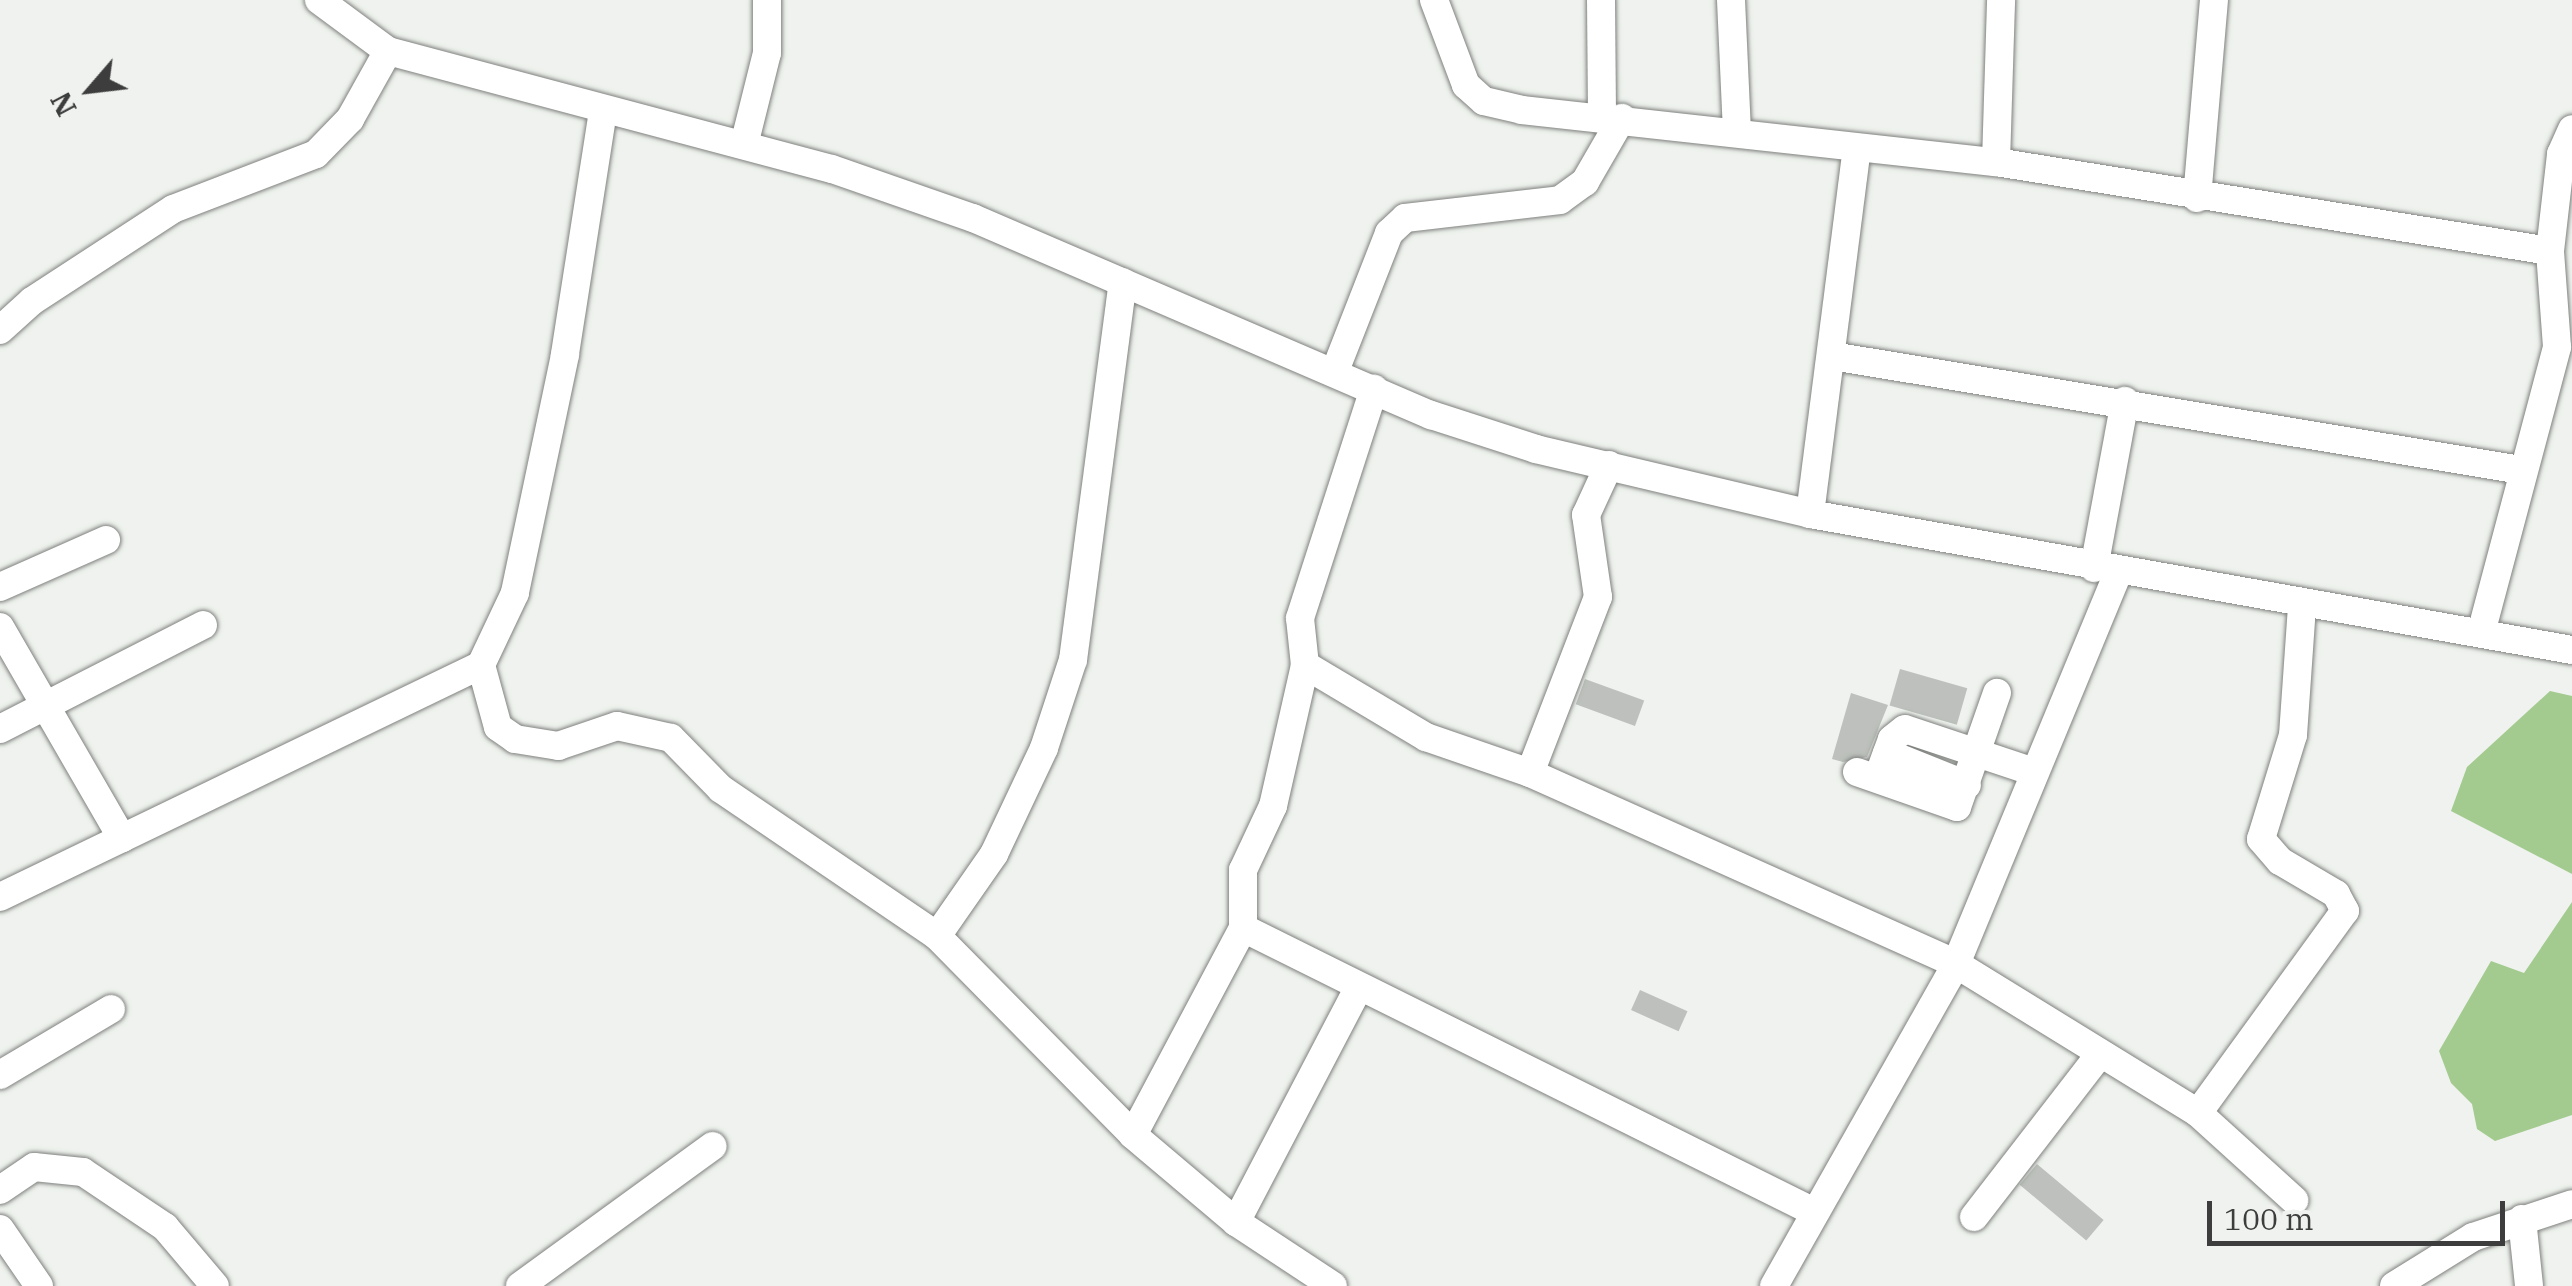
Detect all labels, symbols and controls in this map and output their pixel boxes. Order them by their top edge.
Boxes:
north arrow [40,40,140,140]
text: N [42,86,85,123]
scale bar [2212,1181,2510,1243]
text: 100 m [2224,1199,2314,1238]

